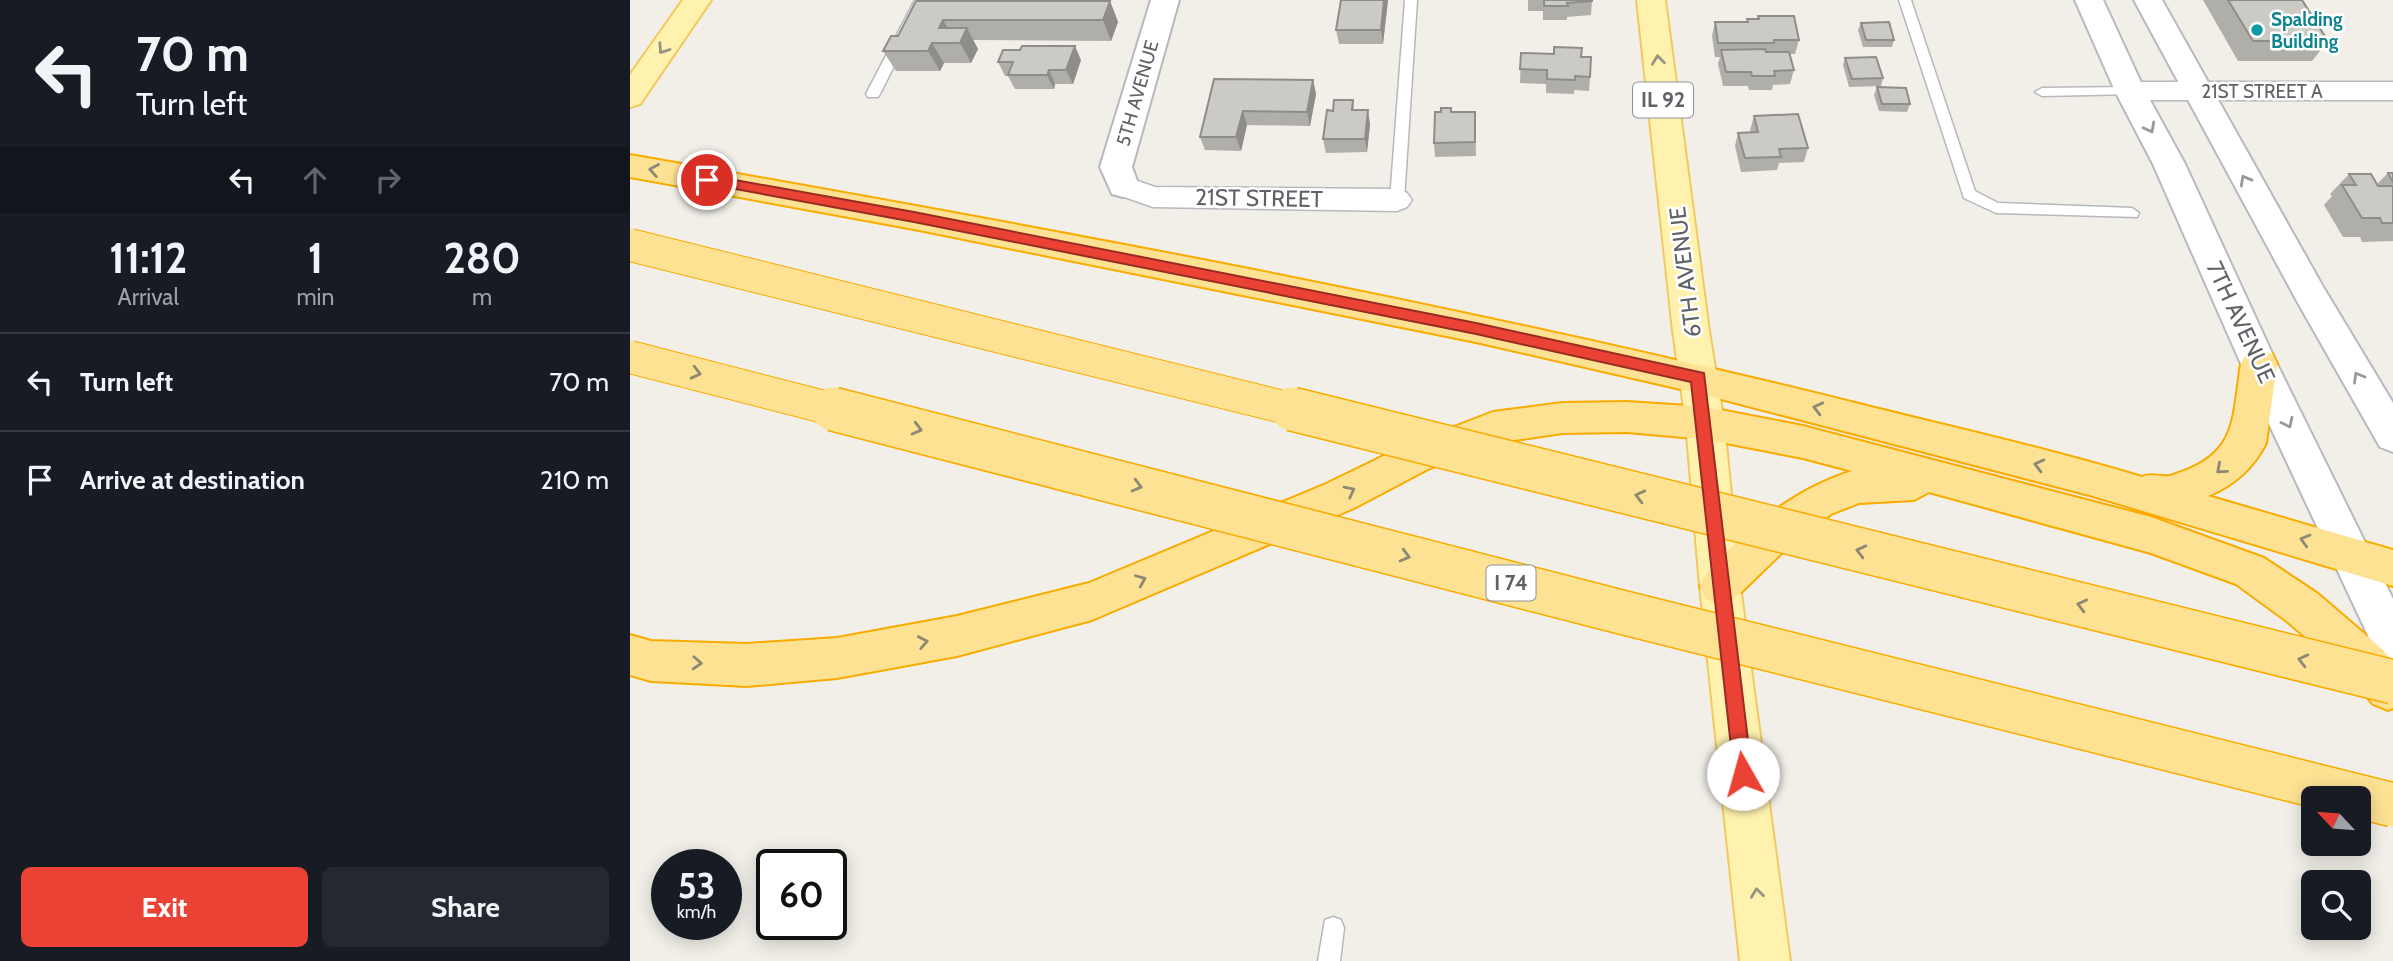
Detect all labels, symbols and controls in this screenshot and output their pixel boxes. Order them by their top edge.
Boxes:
place label: Spalding Building [2271,8,2343,53]
marker: Spalding Building [2249,22,2265,38]
text: 70 m [136,24,249,83]
icon: left [21,28,112,119]
street label: 5TH AVENUE [1111,38,1164,149]
one-way arrow [658,41,671,54]
one-way arrow [1651,54,1666,65]
street label: 21ST STREET A [2201,80,2323,103]
road number: IL 92 [1633,82,1693,118]
text: Turn left [136,84,247,123]
one-way arrow [2142,121,2155,133]
pin [677,150,737,210]
icon: left [223,161,261,199]
icon: ahead [296,161,334,199]
icon: right [369,161,407,199]
icon: arrive [688,161,726,199]
one-way arrow [648,163,660,178]
one-way arrow [2240,174,2253,187]
street label: 21ST STREET [1195,183,1323,213]
street label: 6TH AVENUE [1663,205,1707,339]
text: 11:12 [109,232,187,284]
text: 1 [308,232,323,284]
text: 280 [444,232,521,284]
street label: 7TH AVENUE [2201,257,2281,387]
text: Arrival [118,283,179,311]
text: min [296,283,334,311]
text: m [472,283,492,311]
icon: left [21,363,59,401]
one-way arrow [690,365,702,379]
text: Turn left [80,366,173,398]
text: 70 m [549,366,609,398]
one-way arrow [2354,372,2367,385]
one-way arrow [1812,402,1824,416]
one-way arrow [2280,416,2294,428]
one-way arrow [911,421,923,435]
one-way arrow [2033,459,2045,473]
icon: arrive [21,461,59,499]
one-way arrow [2216,461,2229,473]
text: Arrive at destination [80,464,305,496]
text: 210 m [540,464,609,496]
one-way arrow [1131,478,1143,492]
one-way arrow [1343,485,1355,499]
one-way arrow [1634,490,1646,504]
one-way arrow [2299,534,2311,549]
one-way arrow [1855,545,1867,559]
one-way arrow [1398,548,1410,562]
road number: I 74 [1486,566,1536,600]
one-way arrow [1134,574,1146,588]
one-way arrow [2076,599,2088,613]
one-way arrow [917,635,929,650]
one-way arrow [2297,654,2309,668]
one-way arrow [692,655,703,670]
position arrow [1706,737,1780,811]
north arrow [2301,786,2371,856]
map controls [2301,786,2371,940]
speed limit sign: 60 [756,849,847,940]
text: 53 [678,864,715,907]
button: Exit [21,867,308,947]
button: Share [322,867,609,947]
button: search [2301,870,2371,940]
one-way arrow [1750,887,1765,899]
text: km/h [677,901,716,923]

